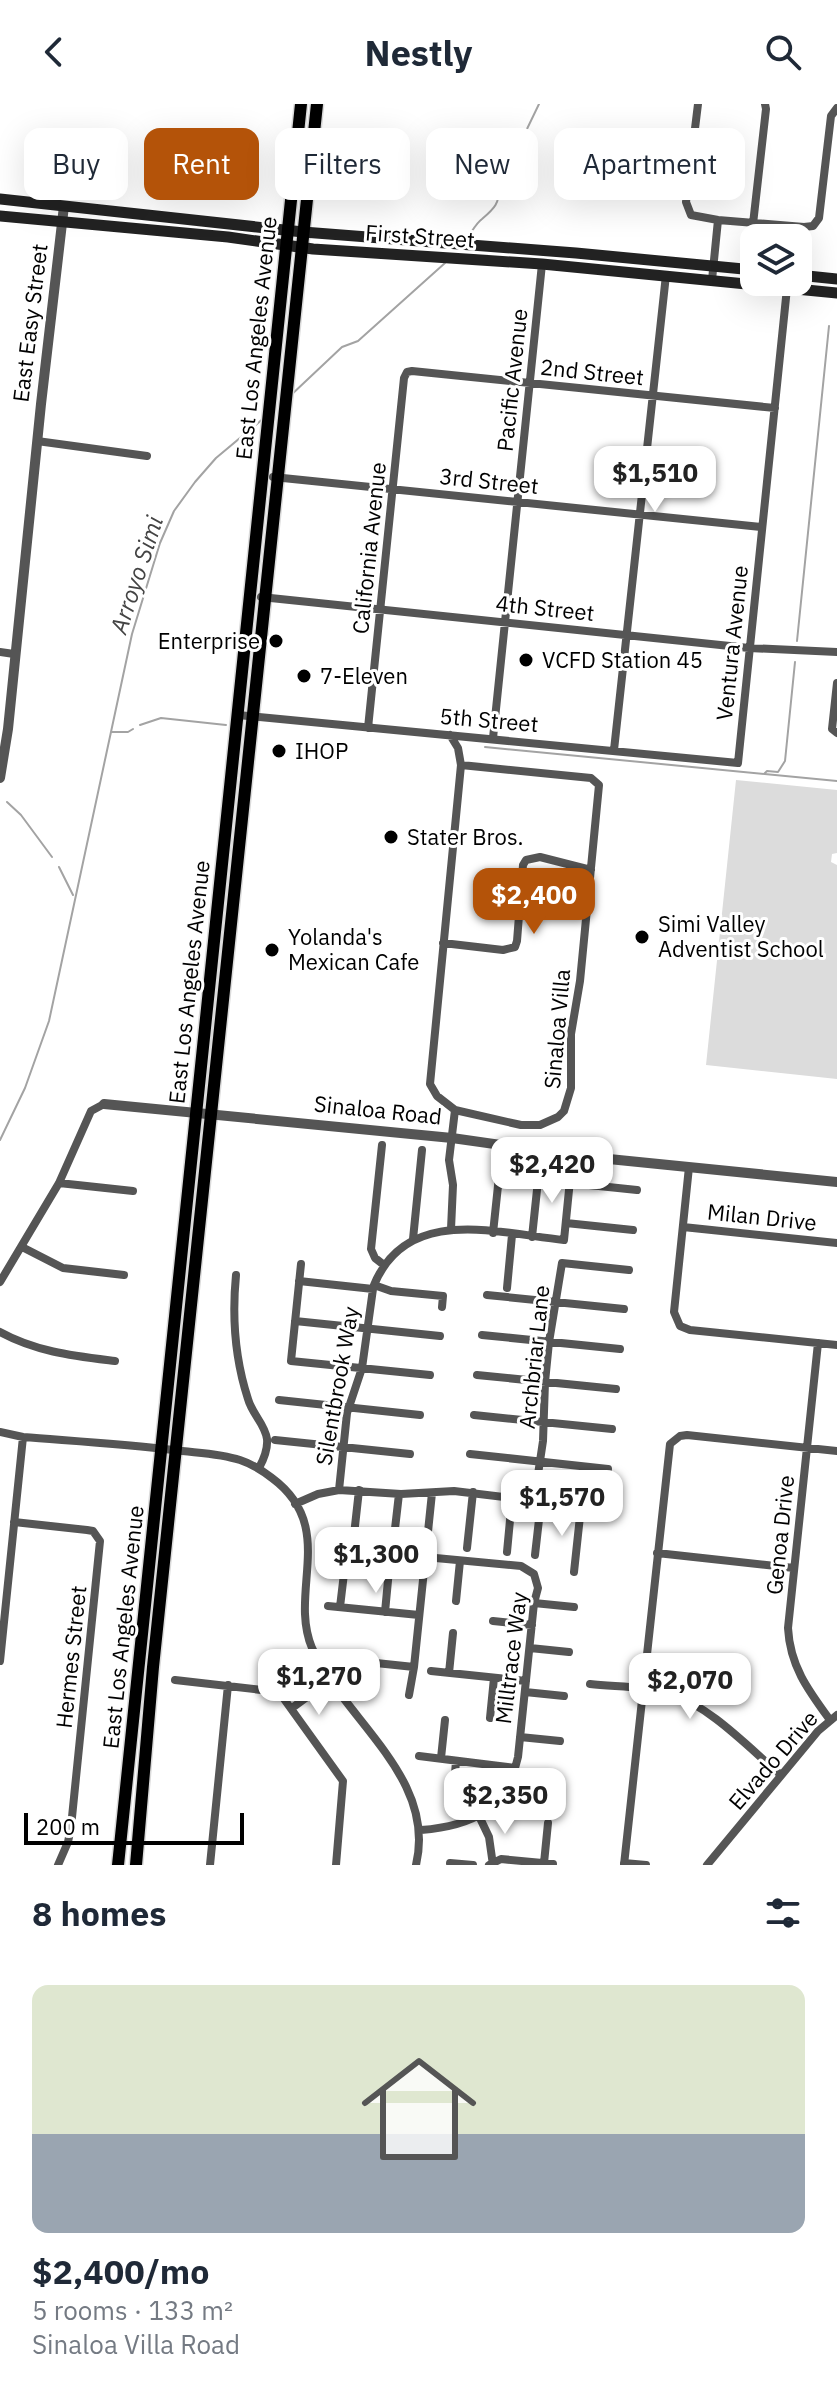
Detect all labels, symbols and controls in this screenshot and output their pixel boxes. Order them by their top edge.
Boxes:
text: Nestly [365,29,472,76]
icon: back [32,30,76,74]
icon: search [761,30,805,74]
chip: Buy [24,128,128,200]
chip: Rent [144,128,259,200]
chip: Filters [275,128,410,200]
chip: New [426,128,538,200]
chip: Apartment [554,128,745,200]
street label: East Los Angeles Avenue [228,215,283,461]
street label: First Street [364,217,476,254]
map controls [740,224,812,296]
button: layers [740,224,812,296]
street label: East Easy Street [5,242,54,404]
street label: Pacific Avenue [490,307,533,453]
street label: 2nd Street [539,352,645,391]
pin: $1,510 [590,446,720,514]
text: $1,510 [612,455,698,489]
street label: California Avenue [345,461,392,635]
street label: 3rd Street [438,461,540,500]
water label: Arroyo Simi [102,511,170,639]
street label: Ventura Avenue [709,564,754,722]
street label: 4th Street [494,588,596,627]
place label: Enterprise [158,626,260,655]
marker: Enterprise [267,632,285,650]
place label: VCFD Station 45 [542,645,703,674]
marker: VCFD Station 45 [517,651,535,669]
place label: 7-Eleven [320,661,408,690]
marker: 7-Eleven [295,667,313,685]
street label: 5th Street [438,701,540,738]
place label: IHOP [295,736,348,765]
marker: IHOP [270,742,288,760]
place label: Stater Bros. [407,822,523,851]
marker: Stater Bros. [382,828,400,846]
street label: East Los Angeles Avenue [161,859,216,1105]
pin: $2,400 [469,868,599,936]
text: $2,400 [491,877,577,911]
place label: Simi Valley Adventist School [658,909,824,963]
place label: Yolanda's Mexican Cafe [288,922,419,976]
marker: Simi Valley Adventist School [633,928,651,946]
marker: Yolanda's Mexican Cafe [263,941,281,959]
street label: Sinaloa Villa [537,968,576,1090]
street label: Sinaloa Road [313,1088,443,1131]
pin: $2,420 [487,1137,617,1205]
text: $2,420 [509,1146,595,1180]
street label: Milan Drive [706,1196,818,1237]
street label: Archbriar Lane [512,1284,555,1430]
street label: Silentbrook Way [308,1304,365,1468]
pin: $1,570 [497,1470,627,1538]
street label: Genoa Drive [759,1474,800,1596]
text: $1,570 [519,1479,605,1513]
street label: East Los Angeles Avenue [95,1504,150,1750]
pin: $1,300 [311,1527,441,1595]
text: $1,300 [333,1536,419,1570]
street label: Hermes Street [49,1584,92,1730]
street label: Milltrace Way [488,1590,533,1726]
pin: $1,270 [254,1649,384,1717]
pin: $2,070 [625,1653,755,1721]
text: $1,270 [276,1658,362,1692]
text: $2,070 [647,1662,733,1696]
street label: Elvado Drive [722,1704,824,1815]
pin: $2,350 [440,1768,570,1836]
text: $2,350 [462,1777,548,1811]
scale bar [24,1809,244,1845]
text: 200 m [36,1812,100,1841]
text: 8 homes [32,1891,167,1935]
icon: filters [761,1891,805,1935]
icon: home [347,2037,491,2181]
text: $2,400/mo [32,2249,209,2293]
text: 5 rooms · 133 m² [32,2293,233,2327]
text: Sinaloa Villa Road [32,2327,240,2361]

